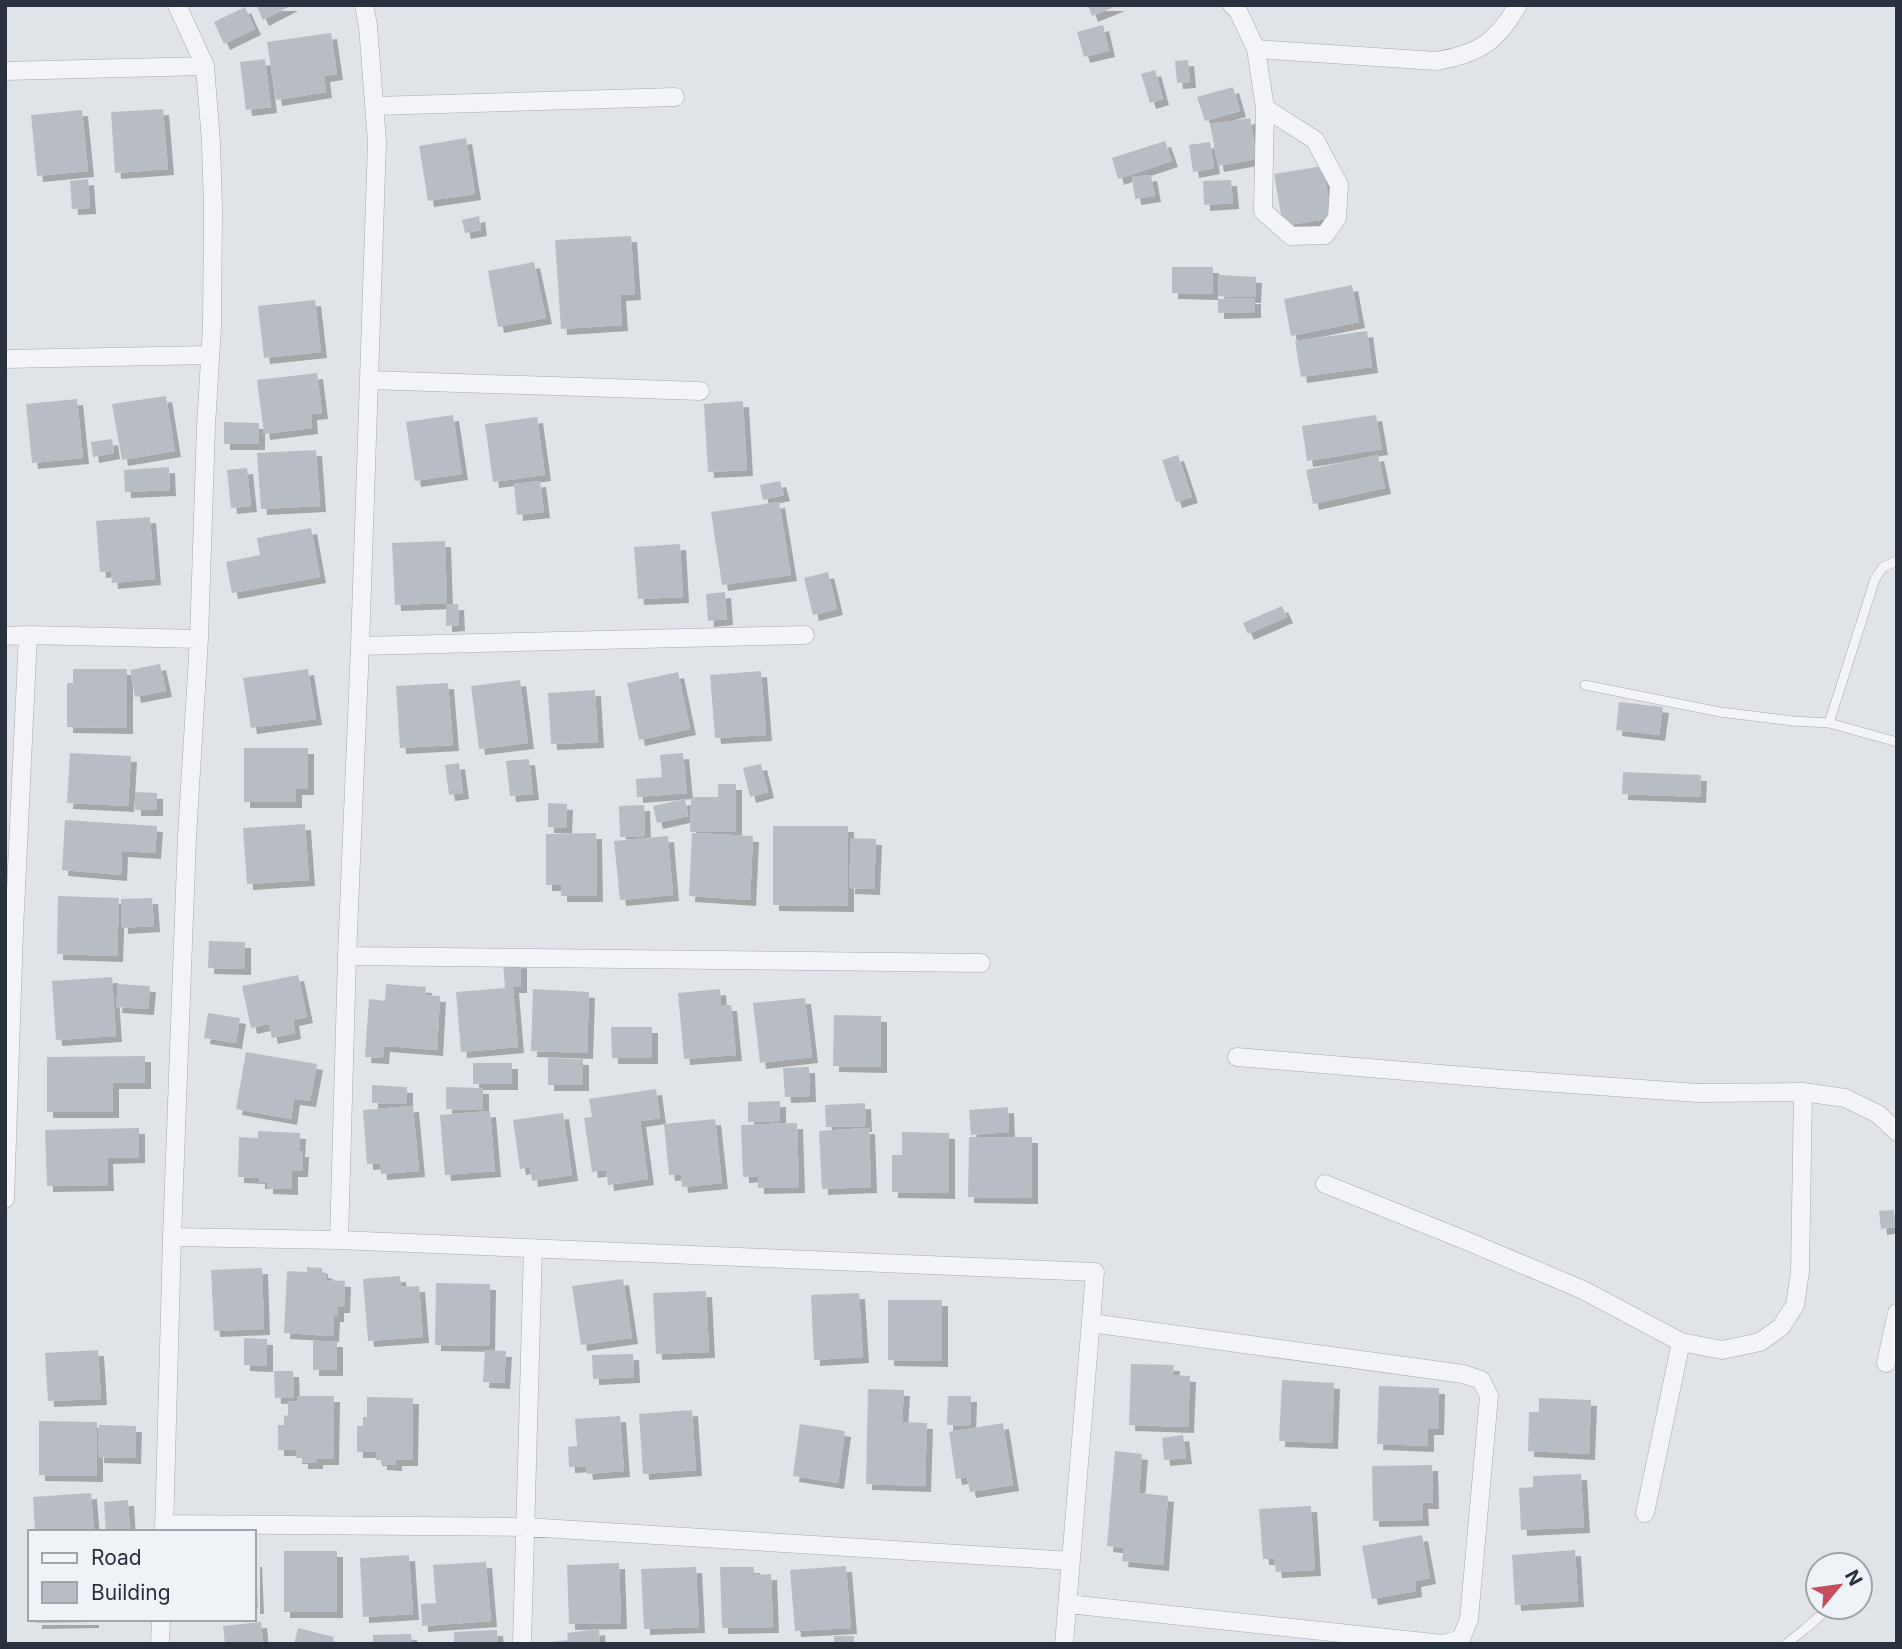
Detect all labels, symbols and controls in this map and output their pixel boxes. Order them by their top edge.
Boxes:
legend [28,1530,256,1621]
text: Road [91,1545,142,1570]
north arrow [1804,1551,1874,1621]
text: N [1840,1566,1867,1590]
text: Building [91,1580,171,1605]

